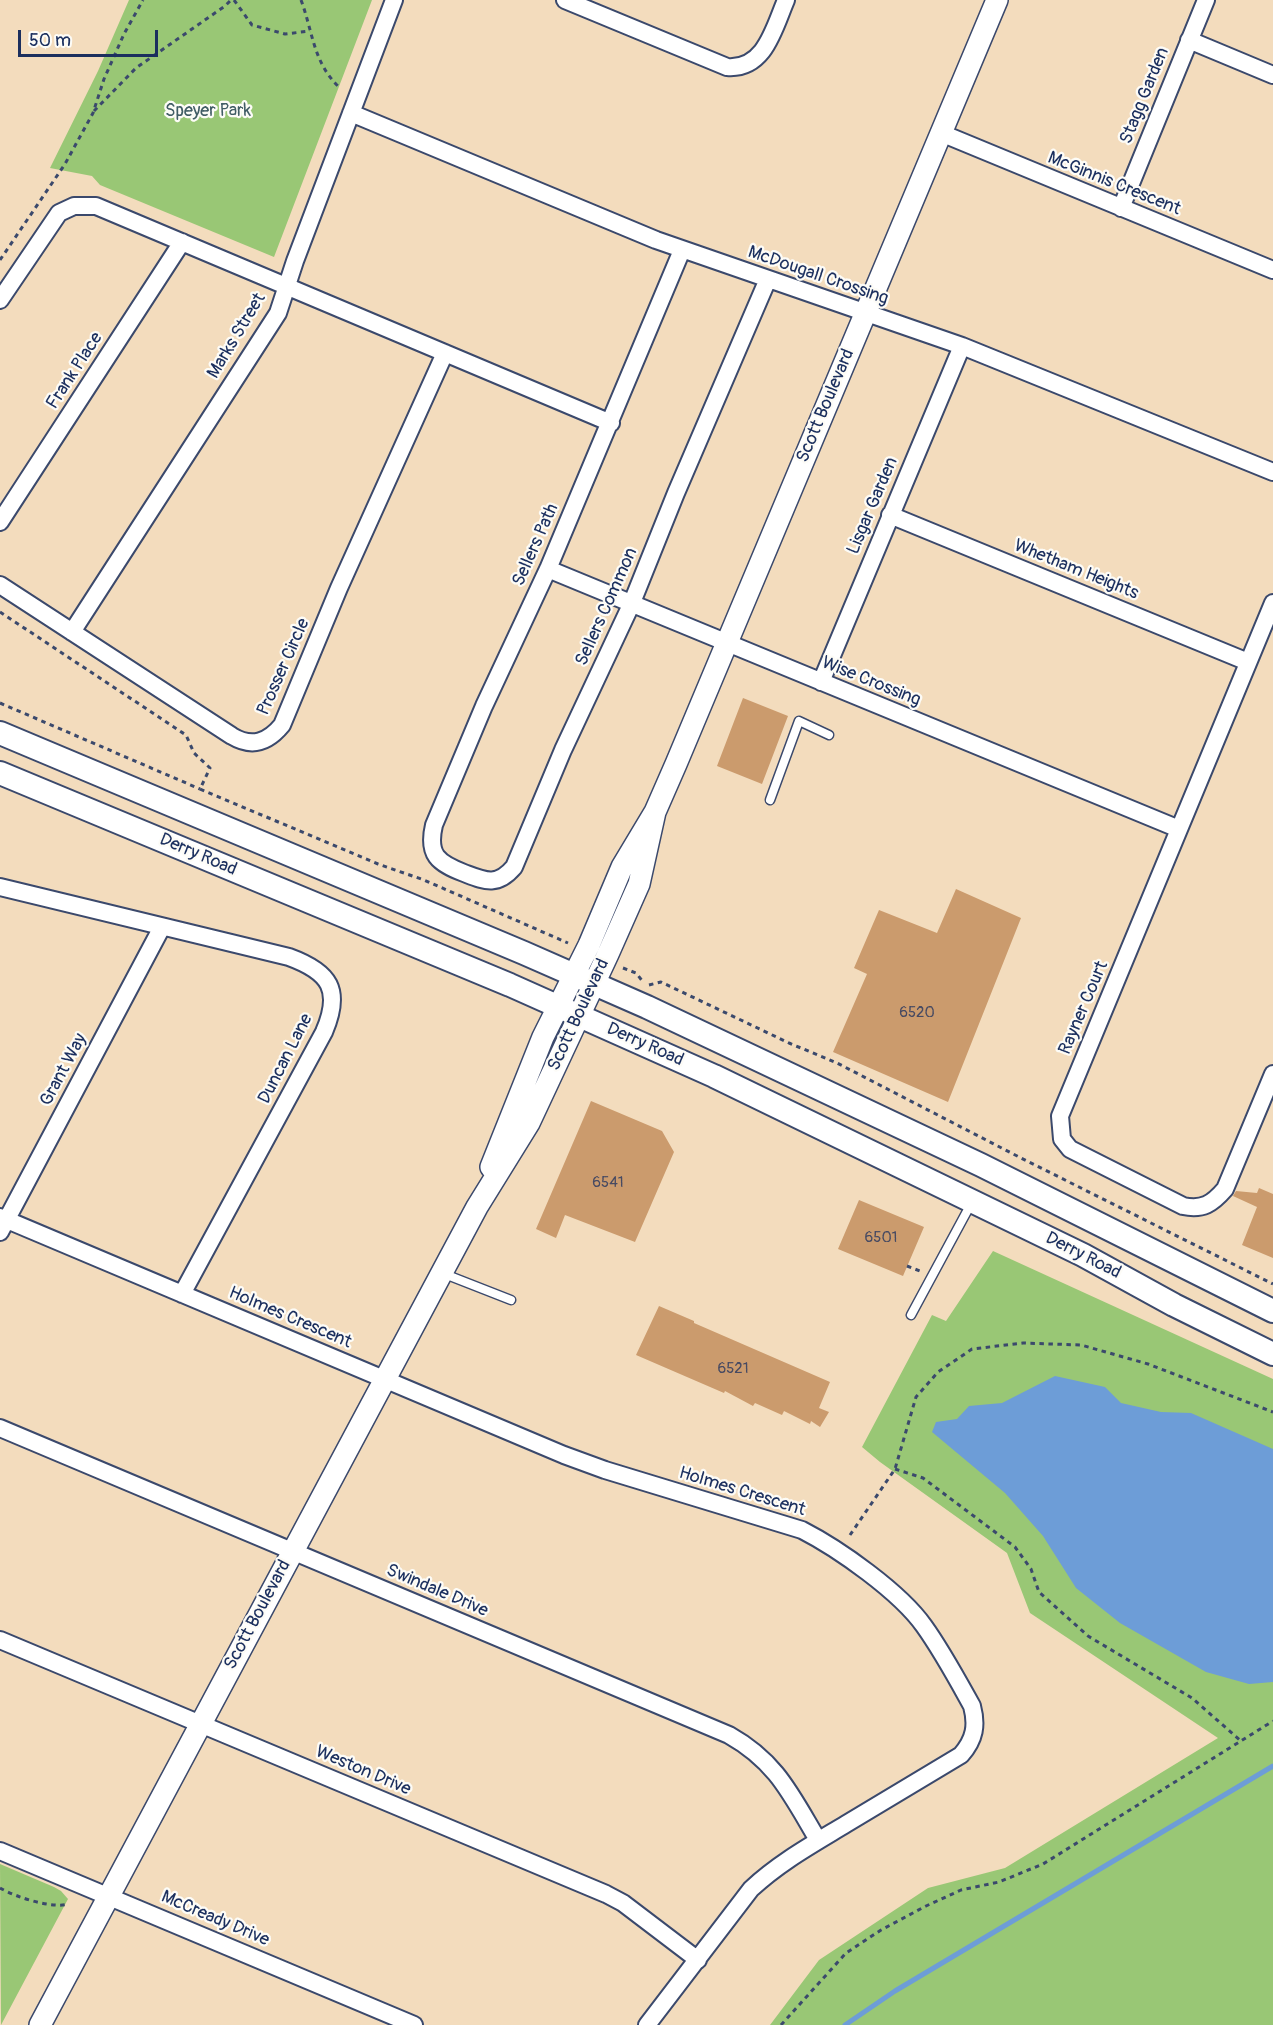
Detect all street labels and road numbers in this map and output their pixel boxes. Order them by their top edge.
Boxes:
street label: Stagg Garden [1116,45,1174,147]
street label: McGinnis Crescent [1044,147,1184,221]
street label: McDougall Crossing [745,242,891,310]
street label: Marks Street [203,289,271,383]
street label: Frank Place [42,329,108,413]
street label: Scott Boulevard [792,346,860,466]
street label: Lisgar Garden [843,454,903,558]
street label: Sellers Path [508,500,564,590]
street label: Whetham Heights [1011,535,1141,605]
street label: Sellers Common [571,545,643,669]
street label: Prosser Circle [253,615,315,719]
street label: Wise Crossing [818,652,924,712]
street label: Derry Road [156,829,240,881]
street label: Scott Boulevard [544,956,614,1074]
street label: Rayner Court [1055,958,1113,1058]
street label: Duncan Lane [254,1010,318,1108]
street label: Derry Road [603,1018,687,1072]
street label: Grant Way [36,1030,92,1110]
street label: Derry Road [1042,1228,1124,1284]
street label: Holmes Crescent [225,1282,355,1354]
street label: Holmes Crescent [676,1462,808,1522]
street label: Scott Boulevard [220,1556,296,1674]
street label: Swindale Drive [383,1560,491,1622]
street label: Weston Drive [312,1741,414,1801]
street label: McCready Drive [158,1887,272,1951]

